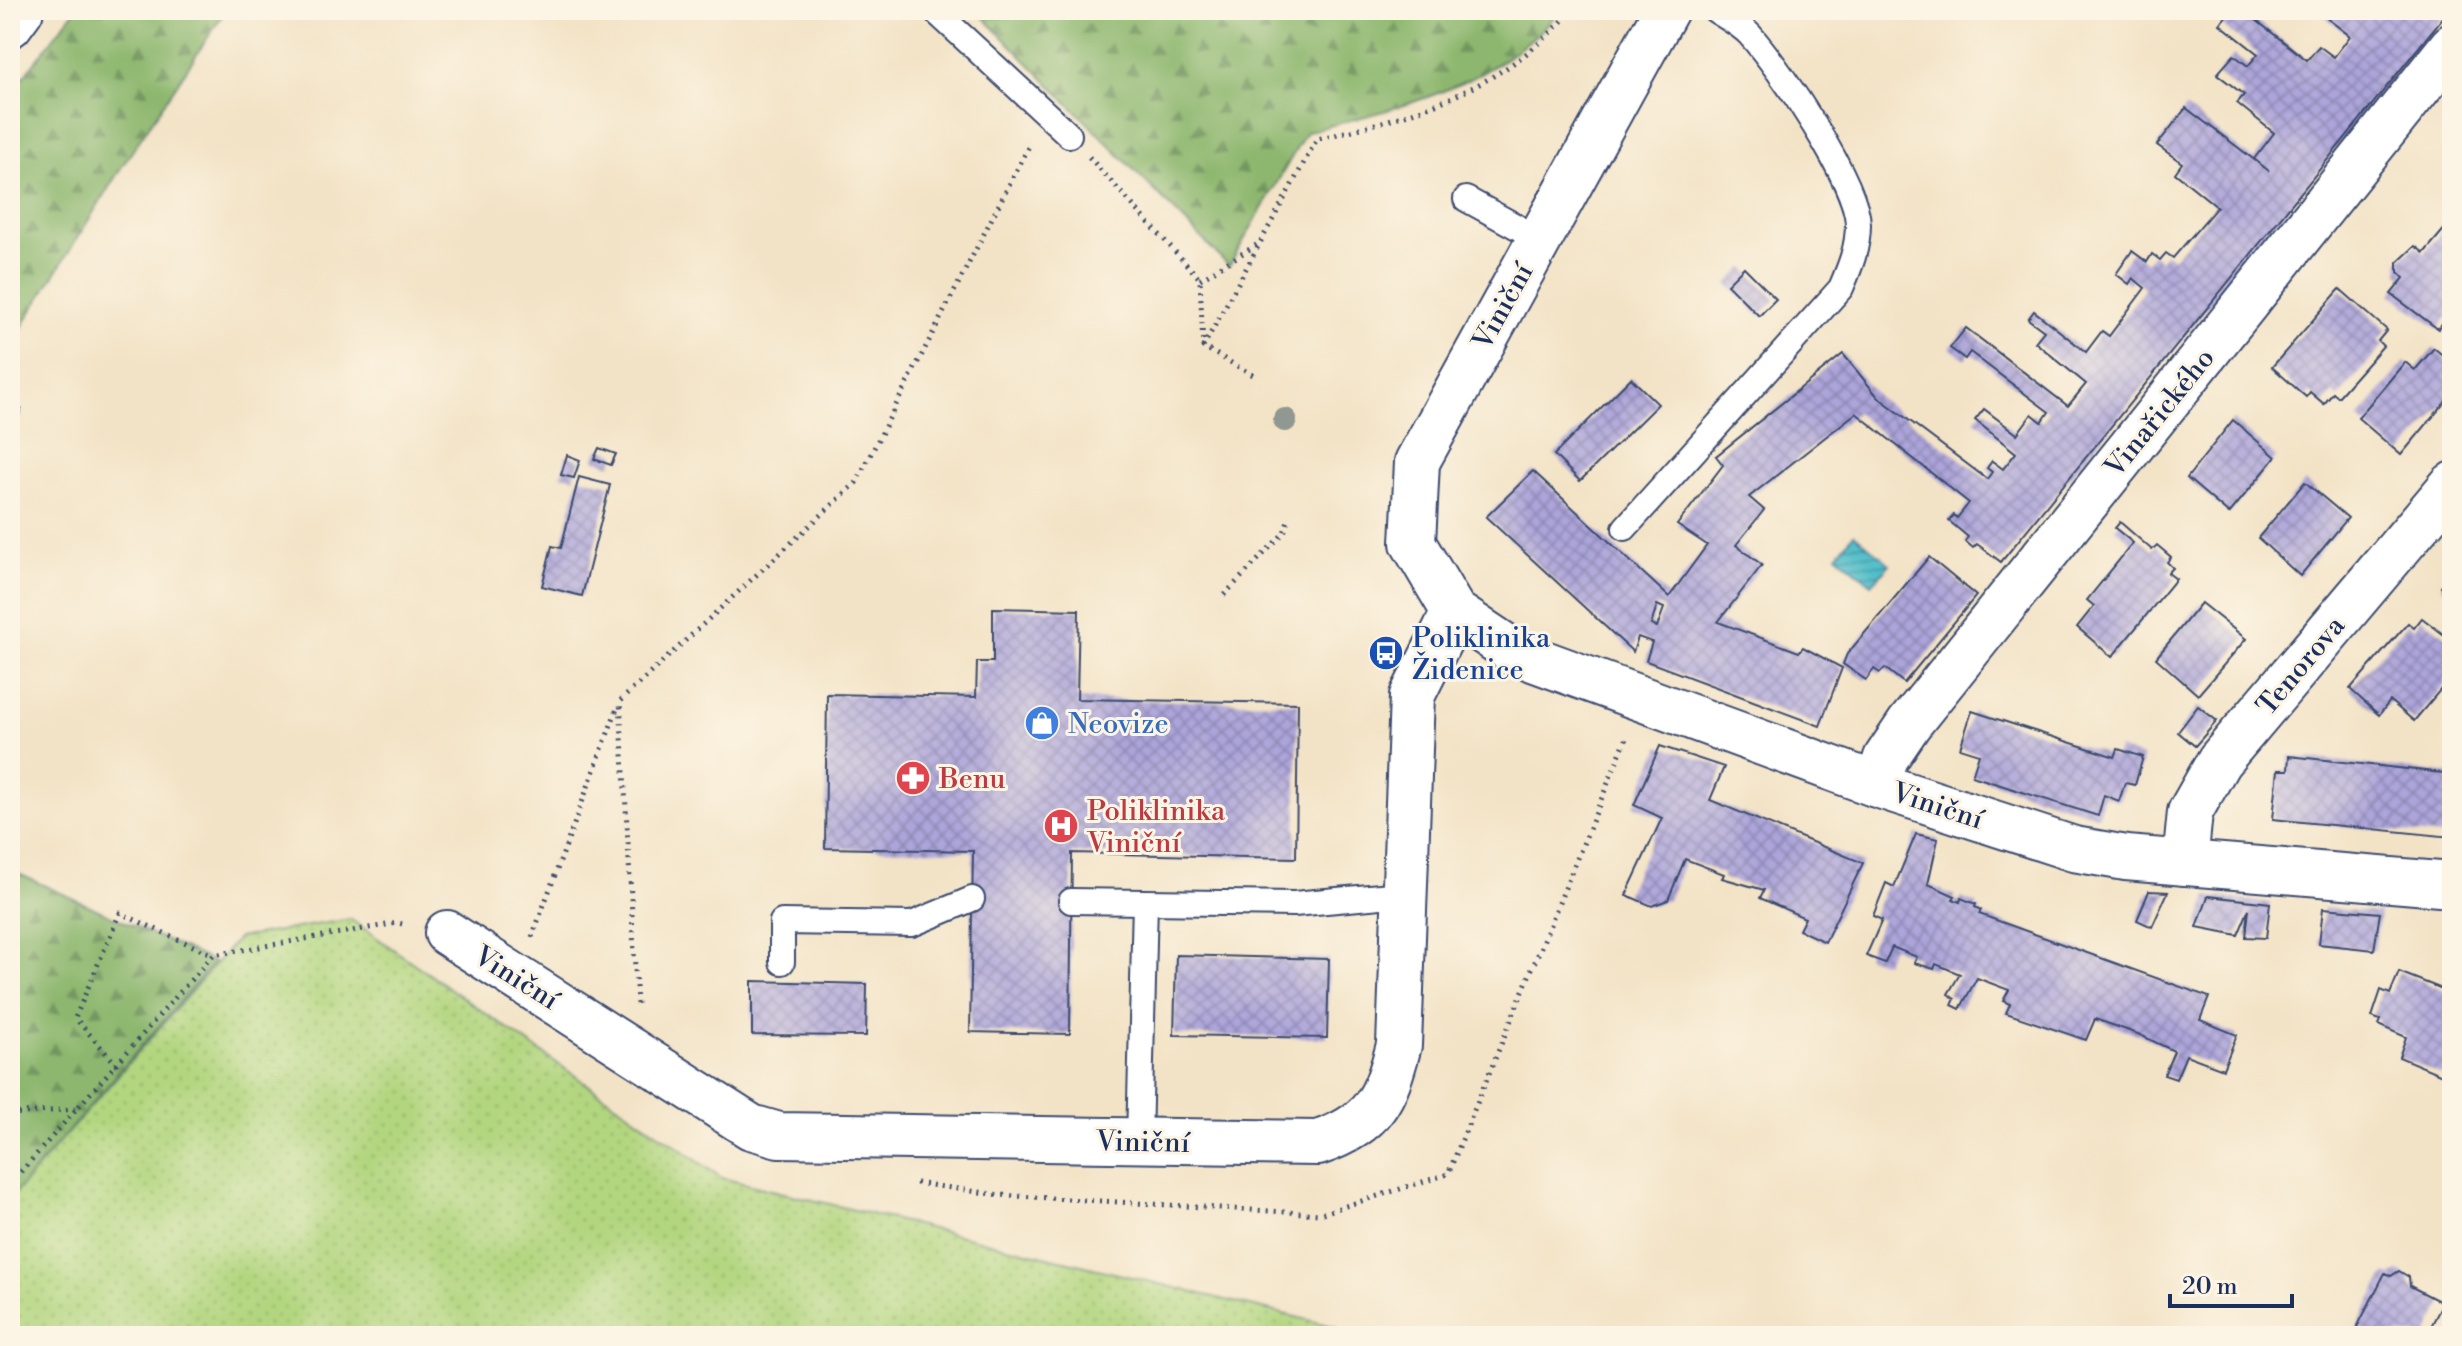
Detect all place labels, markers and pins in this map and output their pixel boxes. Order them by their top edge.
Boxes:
place label: Poliklinika Židenice [1412,621,1551,688]
bus stop icon: Poliklinika Židenice [1367,634,1405,672]
shop icon: Neovize [1023,704,1061,742]
place label: Neovize [1068,707,1169,742]
pharmacy icon: Benu [894,759,932,797]
place label: Benu [938,762,1006,797]
place label: Poliklinika Viniční [1086,794,1226,861]
hospital icon: Poliklinika Viniční [1042,807,1080,845]

